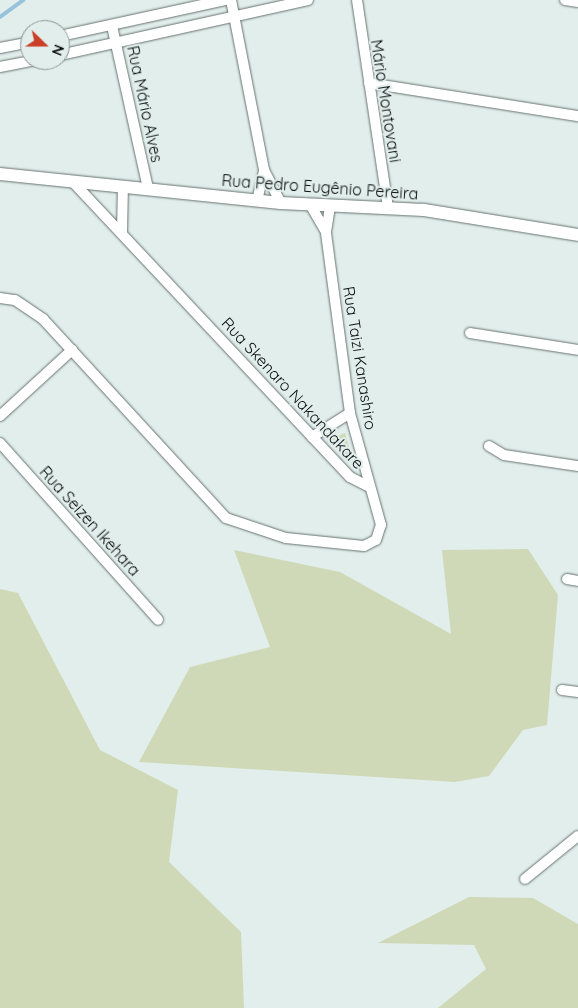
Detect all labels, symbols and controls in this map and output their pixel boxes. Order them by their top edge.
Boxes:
north arrow [20,20,70,70]
street label: Mário Montovani [367,38,405,164]
text: N [48,42,68,58]
street label: Rua Mário Alves [123,44,167,164]
street label: Rua Pedro Eugênio Pereira [221,171,419,203]
street label: Rua Taizi Kanashiro [339,285,381,431]
street label: Rua Skenaro Nakandakare [218,313,368,473]
street label: Rua Seizen Ikehara [36,462,144,580]

